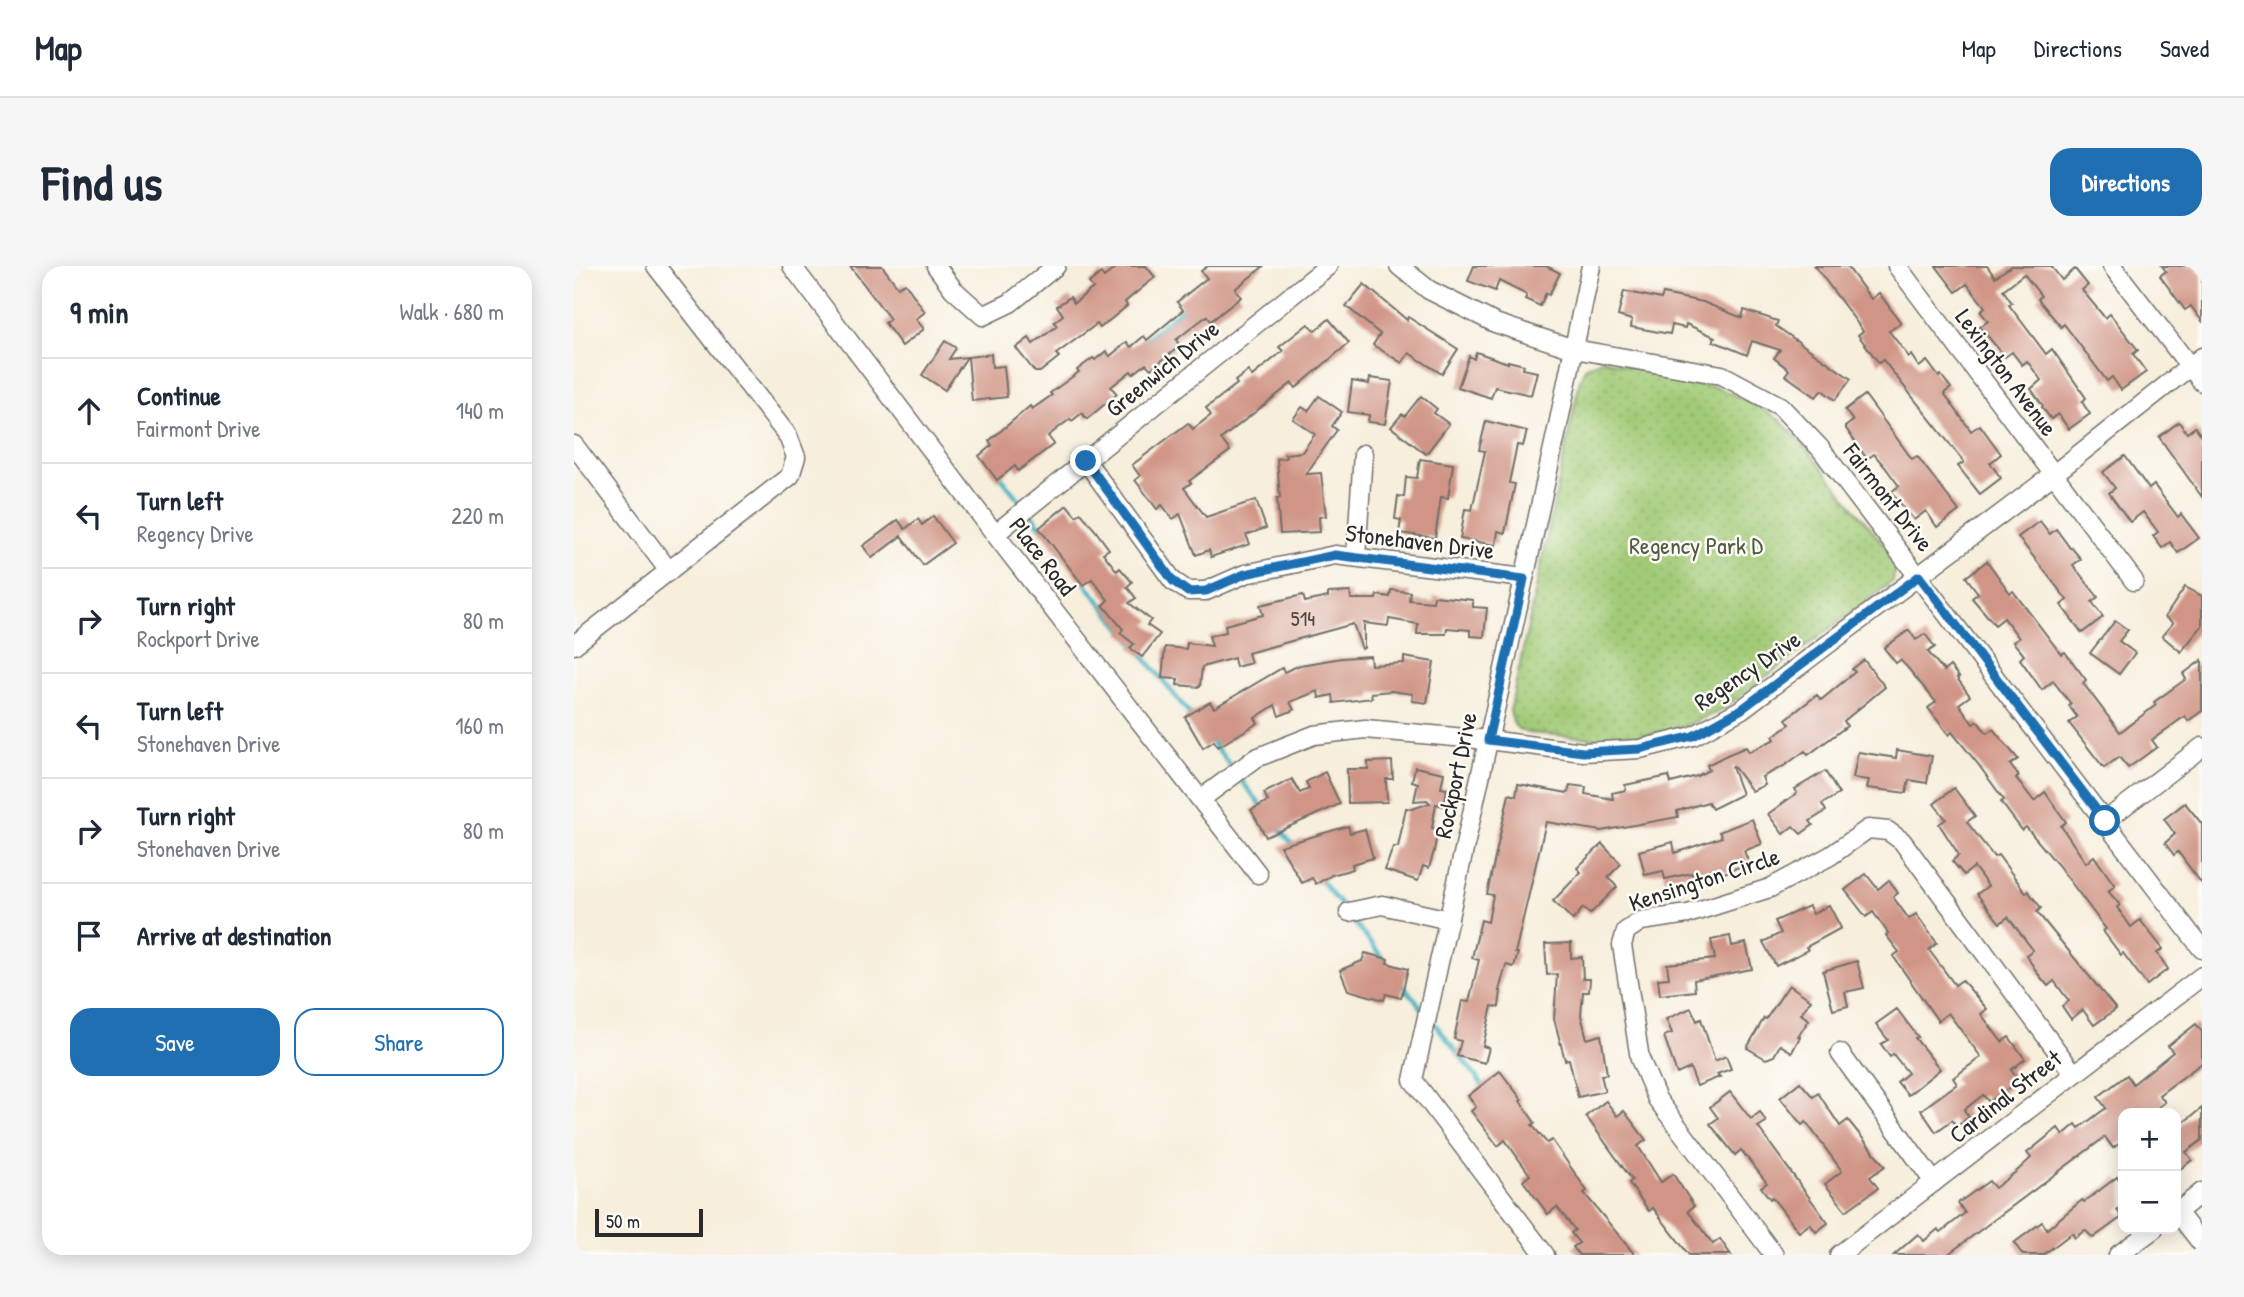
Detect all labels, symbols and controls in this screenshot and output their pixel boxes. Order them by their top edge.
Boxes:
text: Map [35,26,82,70]
text: Map [1962,32,1996,64]
text: Directions [2034,32,2122,64]
text: Saved [2160,32,2209,64]
button: Directions [2050,148,2202,216]
text: Find us [42,149,162,215]
text: 9 min [70,292,129,332]
text: Walk · 680 m [400,296,504,327]
street label: Lexington Avenue [1949,302,2066,442]
street label: Greenwich Drive [1099,312,1226,424]
text: Continue [137,378,221,413]
icon: ahead [70,392,108,430]
text: 140 m [456,395,504,426]
text: Fairmont Drive [137,413,260,444]
street label: Fairmont Drive [1836,436,1942,558]
route end [1070,445,1101,476]
text: Turn left [137,483,223,518]
icon: left [70,497,108,535]
text: 220 m [451,500,504,531]
street label: Place Road [1002,510,1084,602]
street label: Stonehaven Drive [1344,516,1497,566]
text: Regency Drive [137,518,254,549]
park label: Regency Park D [1629,529,1763,561]
text: Turn right [137,588,235,623]
icon: right [70,602,108,640]
house number: 514 [1291,604,1315,633]
text: 80 m [463,605,504,636]
street label: Regency Drive [1688,622,1807,717]
text: Rockport Drive [137,623,260,654]
text: Turn left [137,693,223,728]
icon: left [70,707,108,745]
street label: Rockport Drive [1426,709,1484,841]
text: 160 m [455,710,504,741]
text: Stonehaven Drive [137,728,280,759]
text: Turn right [137,798,235,833]
route start [2089,805,2120,836]
icon: right [70,812,108,850]
text: 80 m [463,815,504,846]
text: Stonehaven Drive [137,833,280,864]
street label: Kensington Circle [1625,839,1784,918]
icon: arrive [70,917,108,955]
text: Arrive at destination [137,918,332,953]
button: Save [70,1008,280,1076]
button: Share [294,1008,504,1076]
street label: Cardinal Street [1942,1042,2068,1150]
map controls [2118,1108,2181,1234]
button: + [2118,1108,2181,1171]
button: − [2118,1171,2181,1234]
scale bar [595,1206,704,1238]
text: 50 m [606,1208,640,1234]

